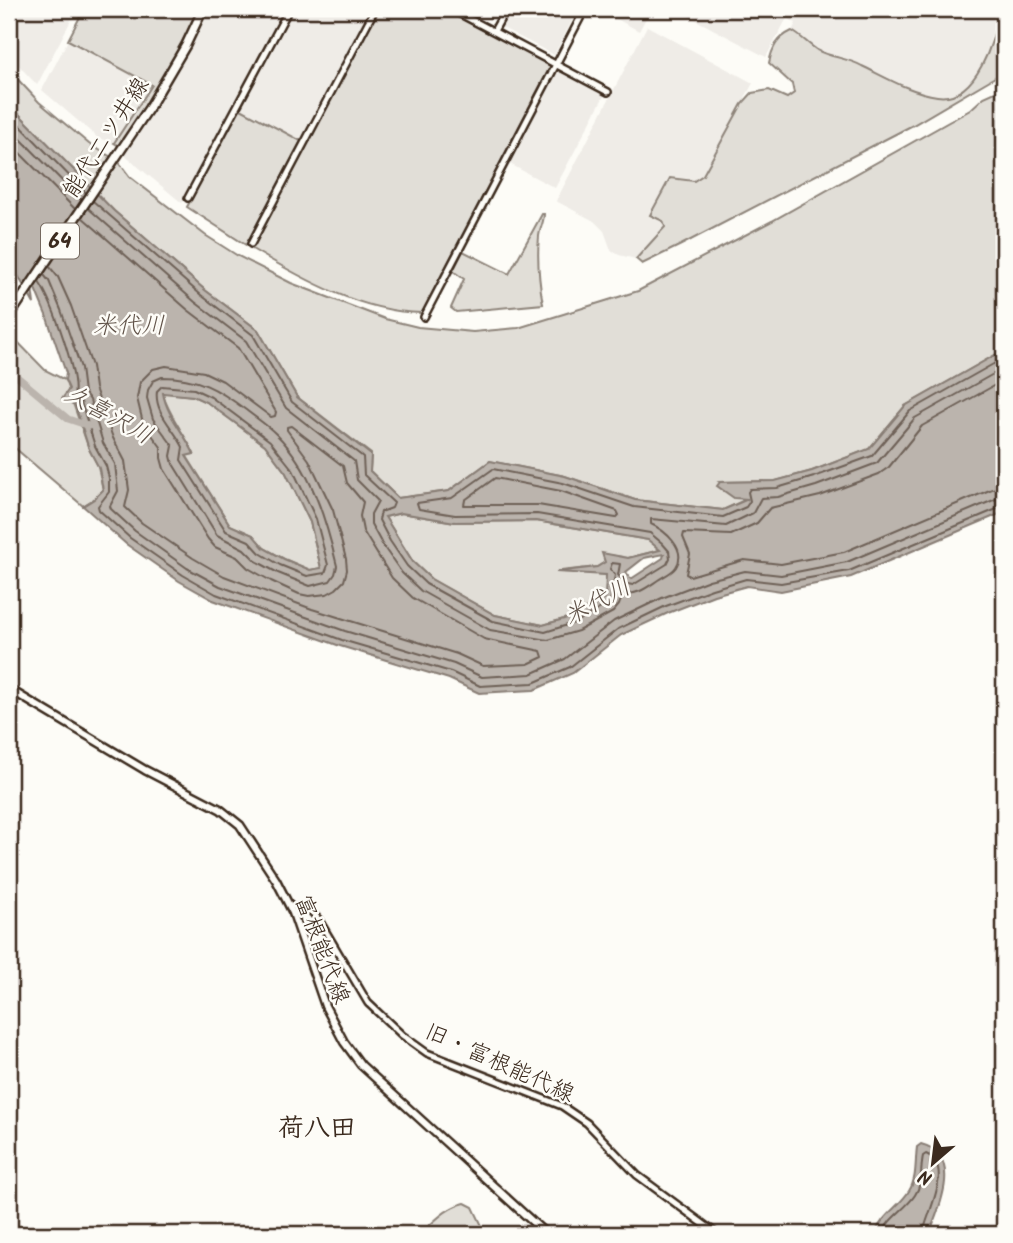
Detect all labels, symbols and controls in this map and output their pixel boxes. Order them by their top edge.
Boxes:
street label: 能代二ツ井線 [54,70,159,206]
road number: 64 [41,224,79,258]
water label: 米代川 [93,307,165,346]
water label: 久喜沢川 [57,375,160,456]
water label: 米代川 [557,568,639,636]
street label: 富根能代線 [284,890,359,1010]
street label: 旧・富根能代線 [418,1015,580,1113]
district label: 荷八田 [278,1108,356,1150]
north arrow [898,1128,968,1198]
text: N [914,1160,938,1192]

